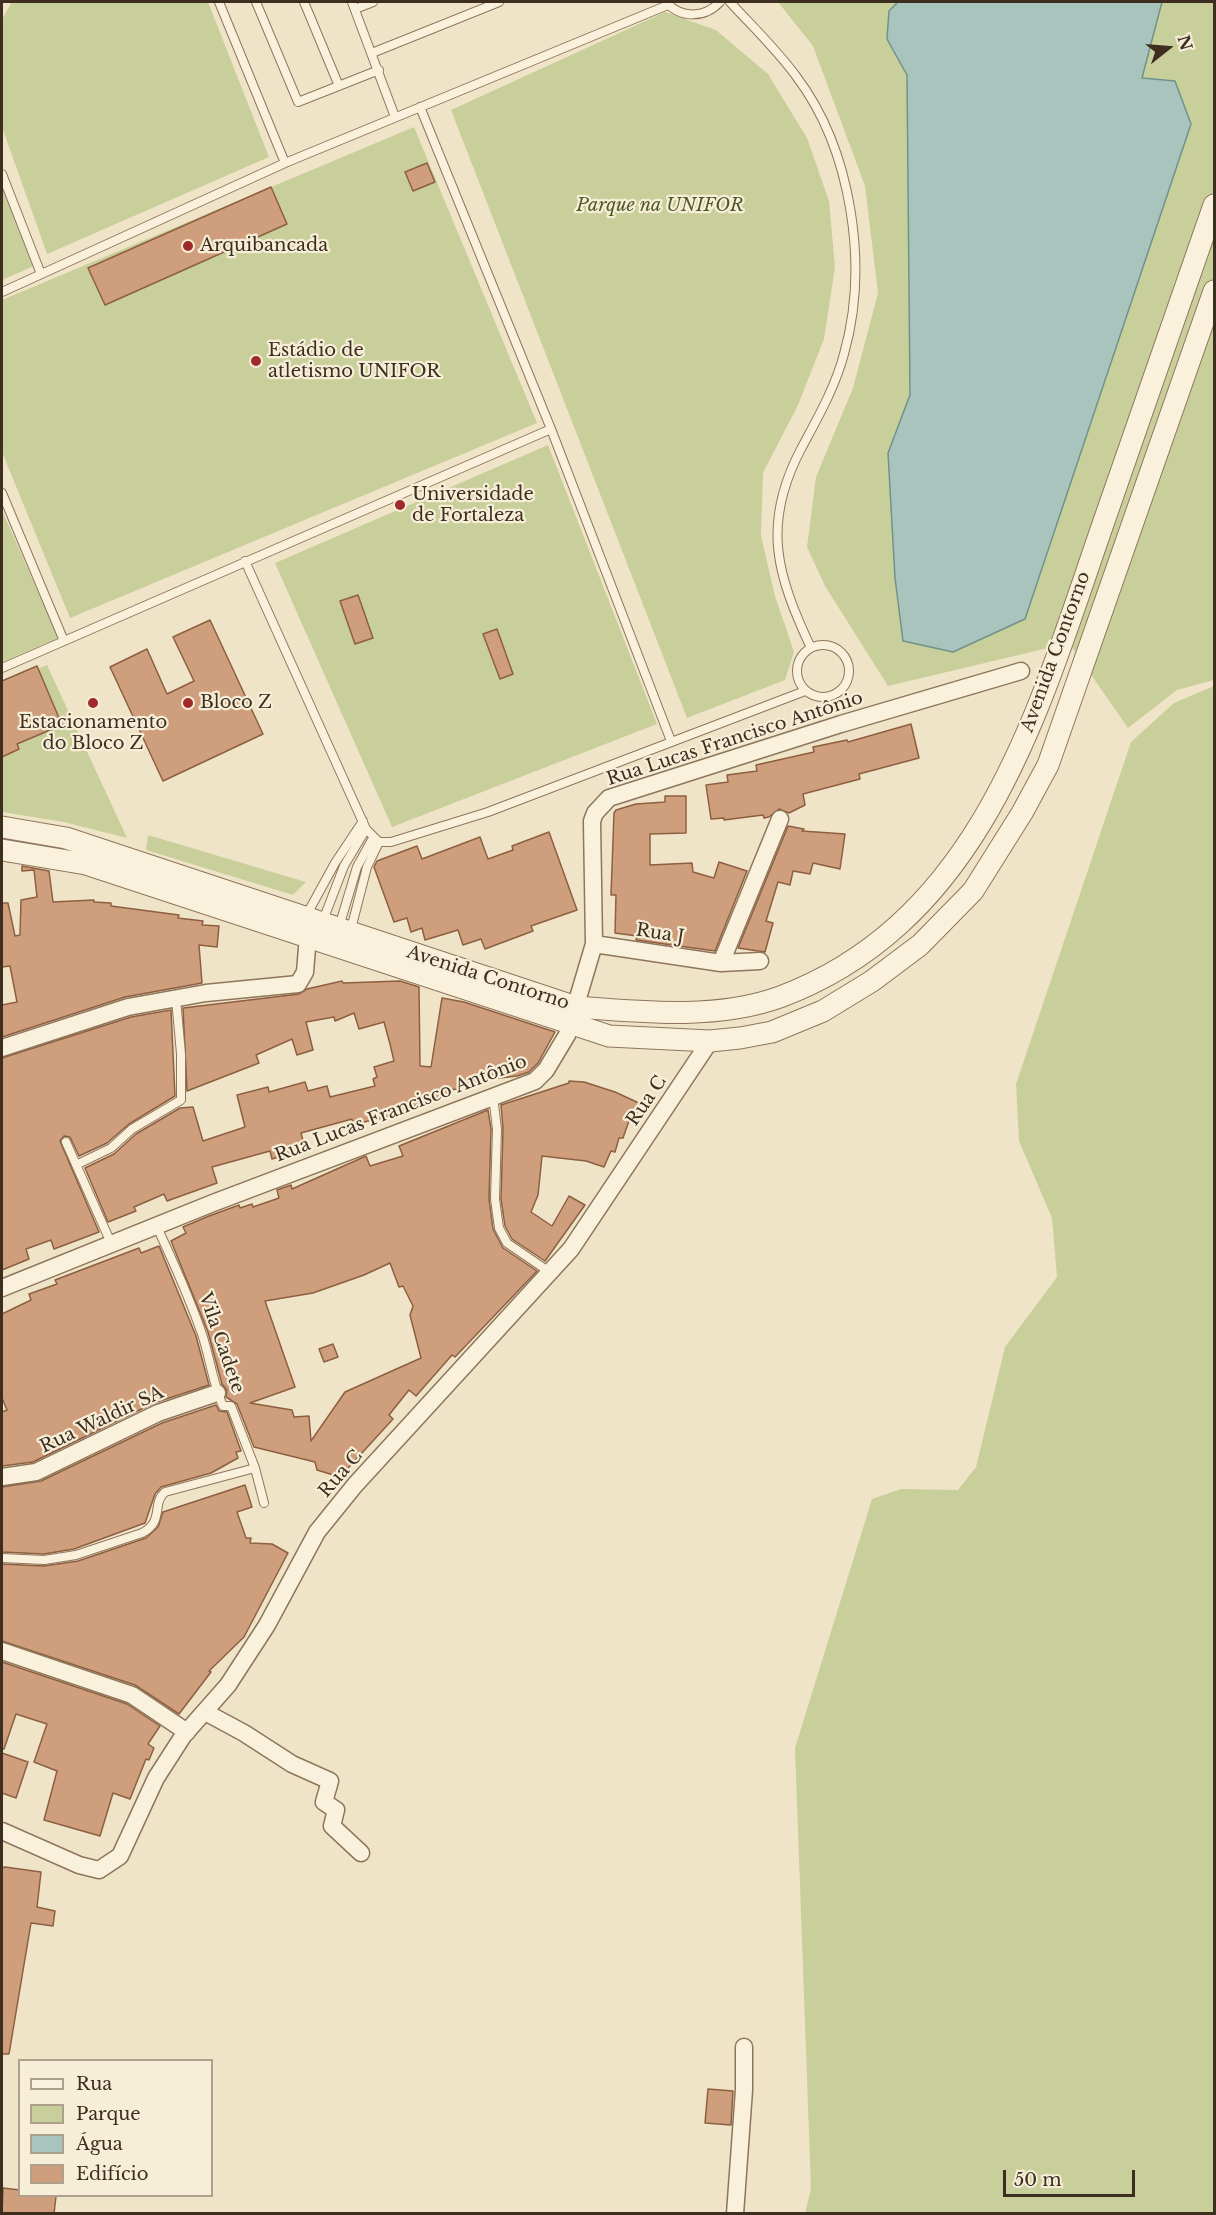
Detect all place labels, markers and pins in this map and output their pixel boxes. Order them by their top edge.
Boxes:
place label: Arquibancada [200,235,328,257]
marker: Arquibancada [181,239,195,253]
place label: Estádio de atletismo UNIFOR [268,340,441,382]
marker: Estádio de atletismo UNIFOR [249,354,263,368]
place label: Universidade de Fortaleza [412,484,534,526]
marker: Universidade de Fortaleza [393,498,407,512]
place label: Bloco Z [200,692,272,714]
marker: Estacionamento do Bloco Z [86,696,100,710]
marker: Bloco Z [181,696,195,710]
place label: Estacionamento do Bloco Z [19,712,167,754]

